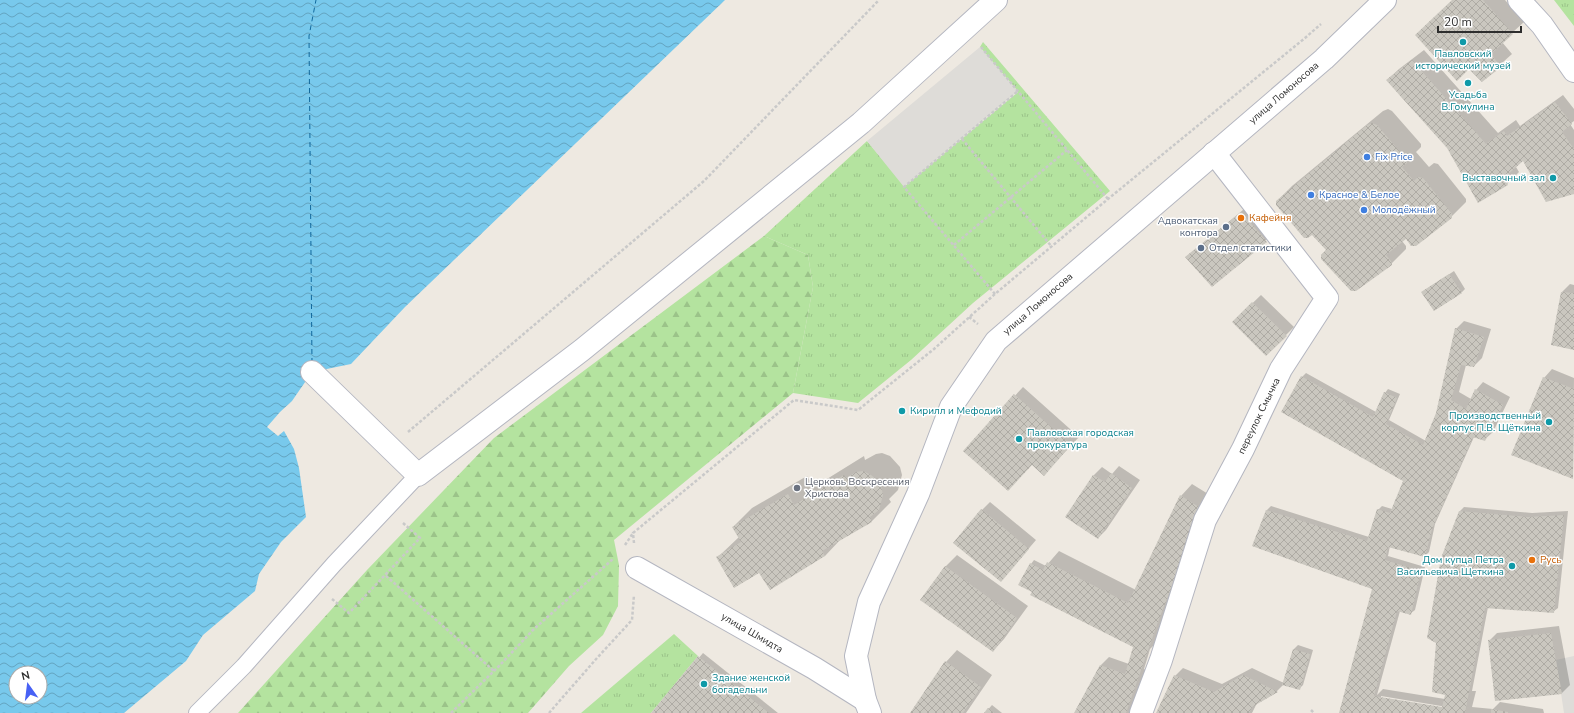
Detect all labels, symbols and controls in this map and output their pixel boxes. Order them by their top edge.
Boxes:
scale bar [1438,8,1521,34]
text: 20 m [1444,14,1472,30]
marker: Павловский исторический музей [1458,37,1468,47]
place label: Павловский исторический музей [1415,47,1511,73]
street label: улица Ломоносова [1246,59,1322,127]
marker: Усадьба В.Гомулина [1463,78,1473,88]
place label: Усадьба В.Гомулина [1441,88,1495,114]
place label: Fix Price [1375,150,1413,164]
marker: Fix Price [1362,152,1372,162]
place label: Выставочный зал [1462,171,1545,185]
marker: Выставочный зал [1548,173,1558,183]
place label: Красное & Белое [1319,188,1399,202]
marker: Красное & Белое [1306,190,1316,200]
place label: Молодёжный [1372,203,1436,217]
marker: Молодёжный [1359,205,1369,215]
place label: Кафейня [1249,211,1291,225]
marker: Кафейня [1236,213,1246,223]
place label: Адвокатская контора [1158,214,1218,240]
marker: Адвокатская контора [1221,222,1231,232]
place label: Отдел статистики [1209,241,1292,255]
marker: Отдел статистики [1196,243,1206,253]
street label: улица Ломоносова [1000,270,1076,338]
street label: переулок Смычка [1234,375,1284,457]
place label: Кирилл и Мефодий [910,404,1002,418]
marker: Кирилл и Мефодий [897,406,907,416]
place label: Производственный корпус П.В. Щёткина [1441,409,1541,435]
marker: Производственный корпус П.В. Щёткина [1544,417,1554,427]
place label: Павловская городская прокуратура [1027,426,1134,452]
marker: Павловская городская прокуратура [1014,434,1024,444]
place label: Церковь Воскресения Христова [805,475,910,501]
marker: Церковь Воскресения Христова [792,483,802,493]
place label: Дом купца Петра Васильевича Щеткина [1397,553,1504,579]
place label: Русь [1540,553,1562,567]
marker: Русь [1527,555,1537,565]
marker: Дом купца Петра Васильевича Щеткина [1507,561,1517,571]
street label: улица Шмидта [719,610,785,656]
north arrow [8,665,48,705]
text: N [20,668,32,684]
place label: Здание женской богадельни [712,671,790,697]
marker: Здание женской богадельни [699,679,709,689]

